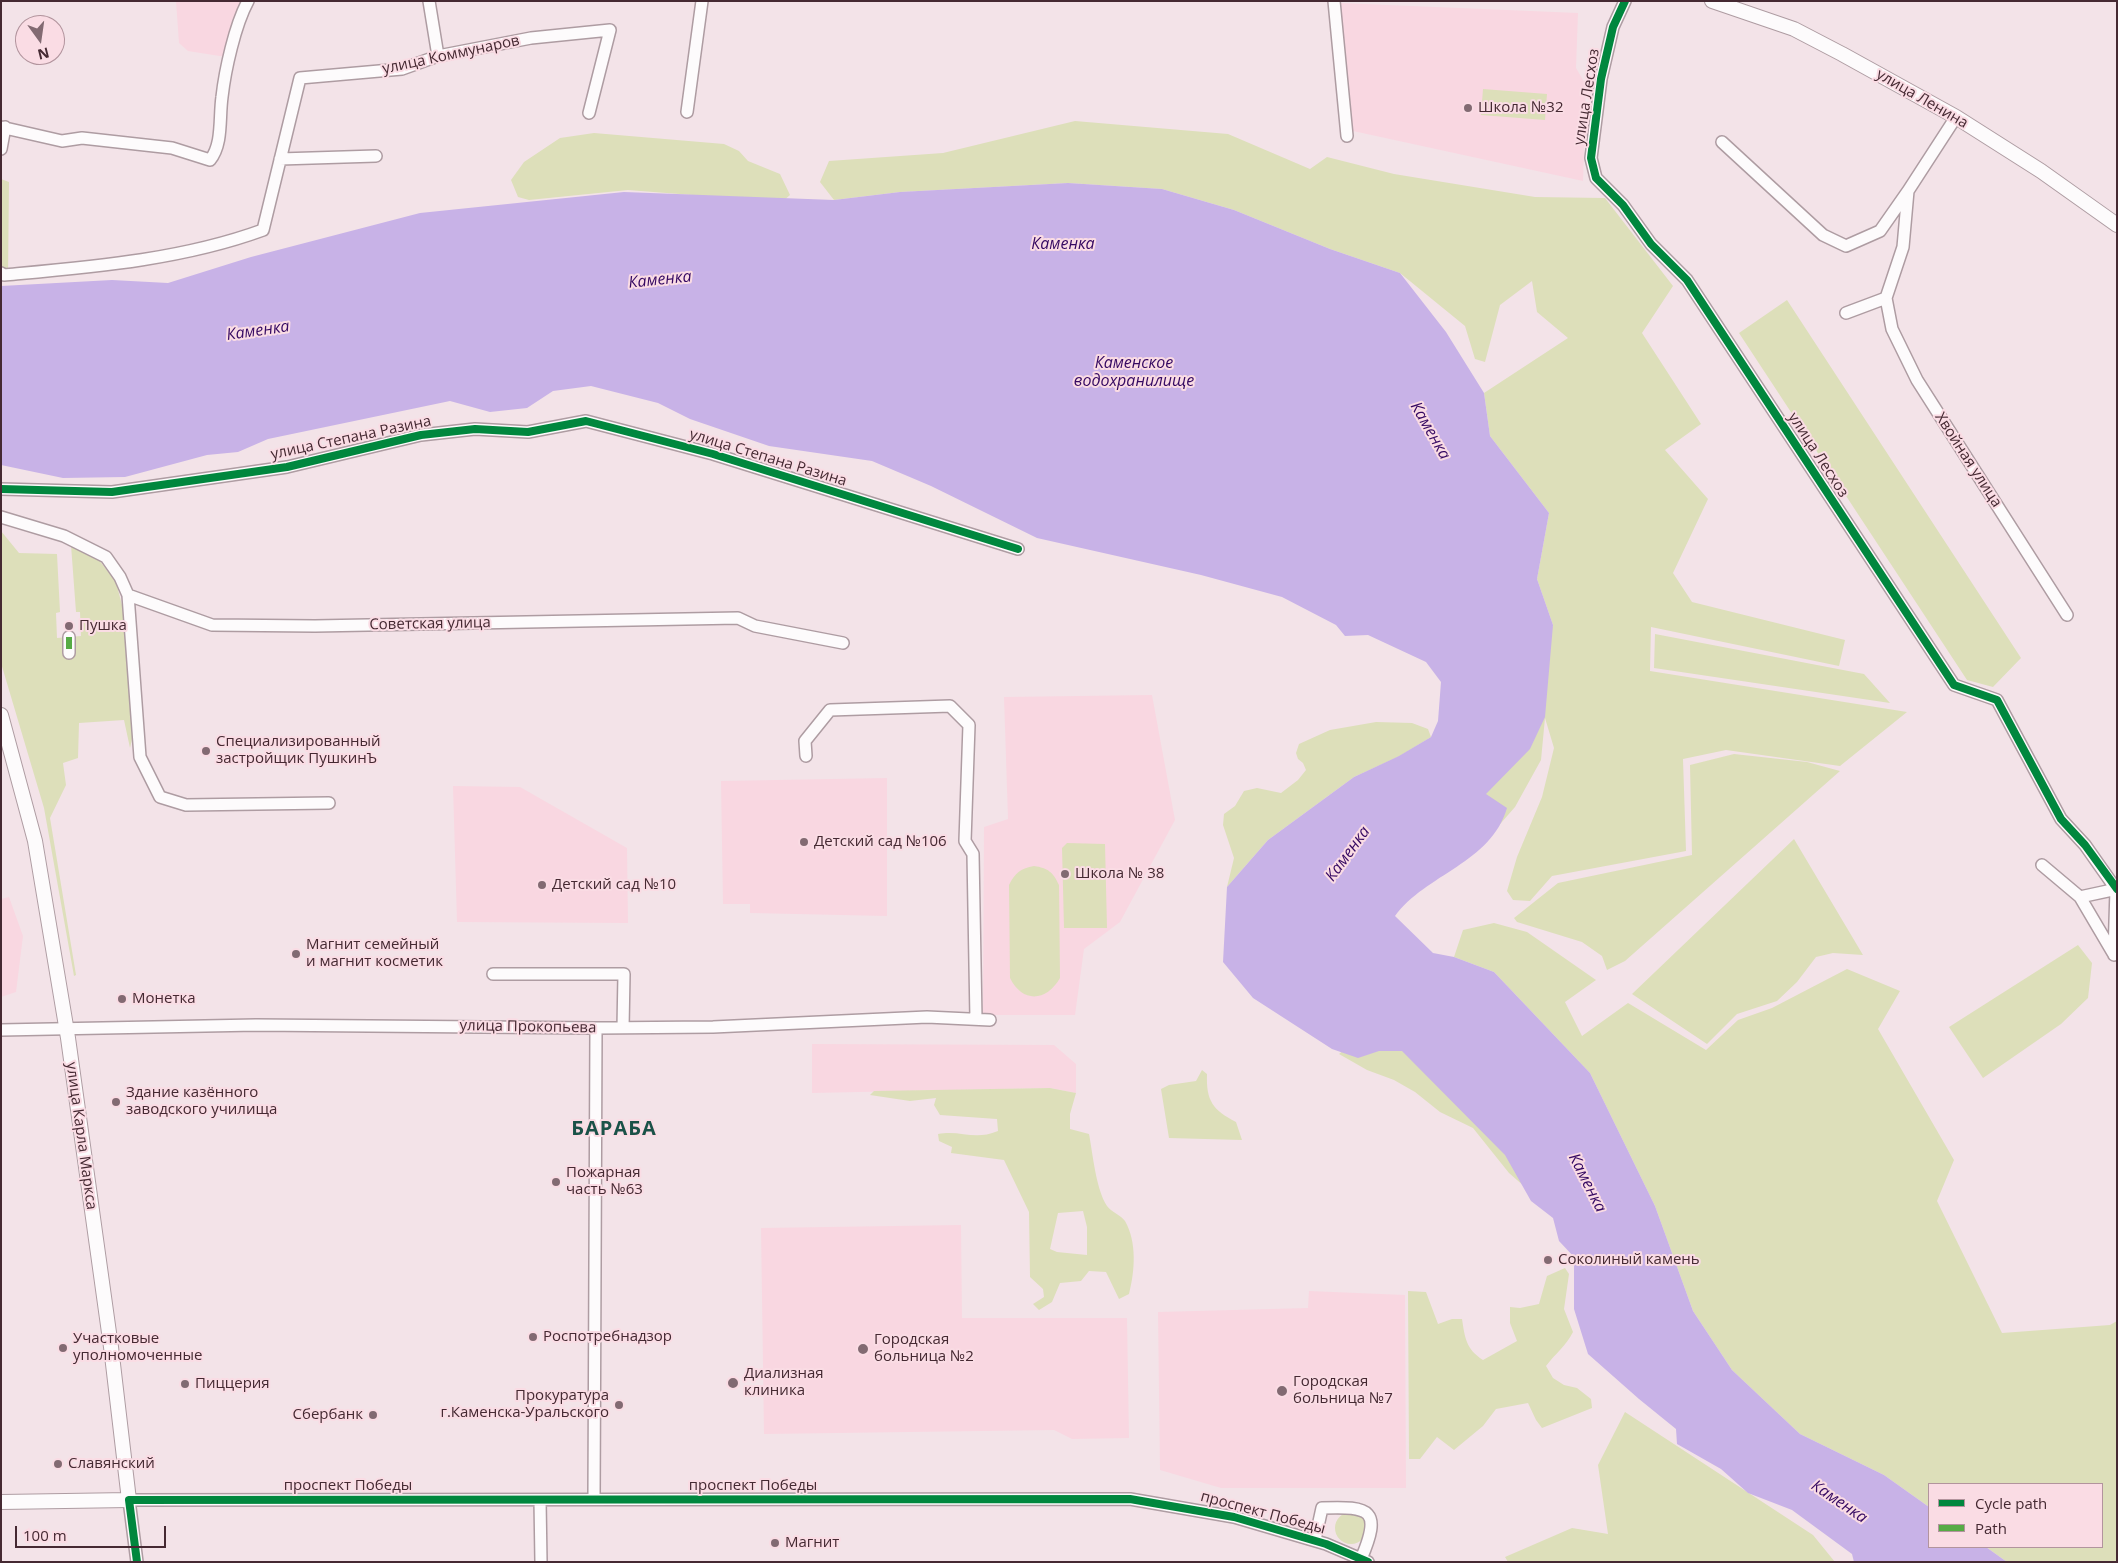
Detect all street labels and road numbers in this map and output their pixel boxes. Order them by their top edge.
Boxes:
street label: улица Коммунаров [381,32,521,78]
street label: улица Лесхоз [1570,47,1604,147]
street label: улица Ленина [1873,65,1971,133]
street label: улица Лесхоз [1784,409,1852,501]
street label: Хвойная улица [1931,409,2005,511]
street label: улица Степана Разина [269,412,433,464]
street label: улица Степана Разина [687,425,849,491]
street label: Советская улица [369,614,491,634]
street label: улица Прокопьева [460,1017,596,1037]
street label: улица Карла Маркса [62,1061,100,1211]
street label: проспект Победы [284,1477,412,1495]
street label: проспект Победы [689,1477,817,1495]
street label: проспект Победы [1199,1488,1327,1538]

